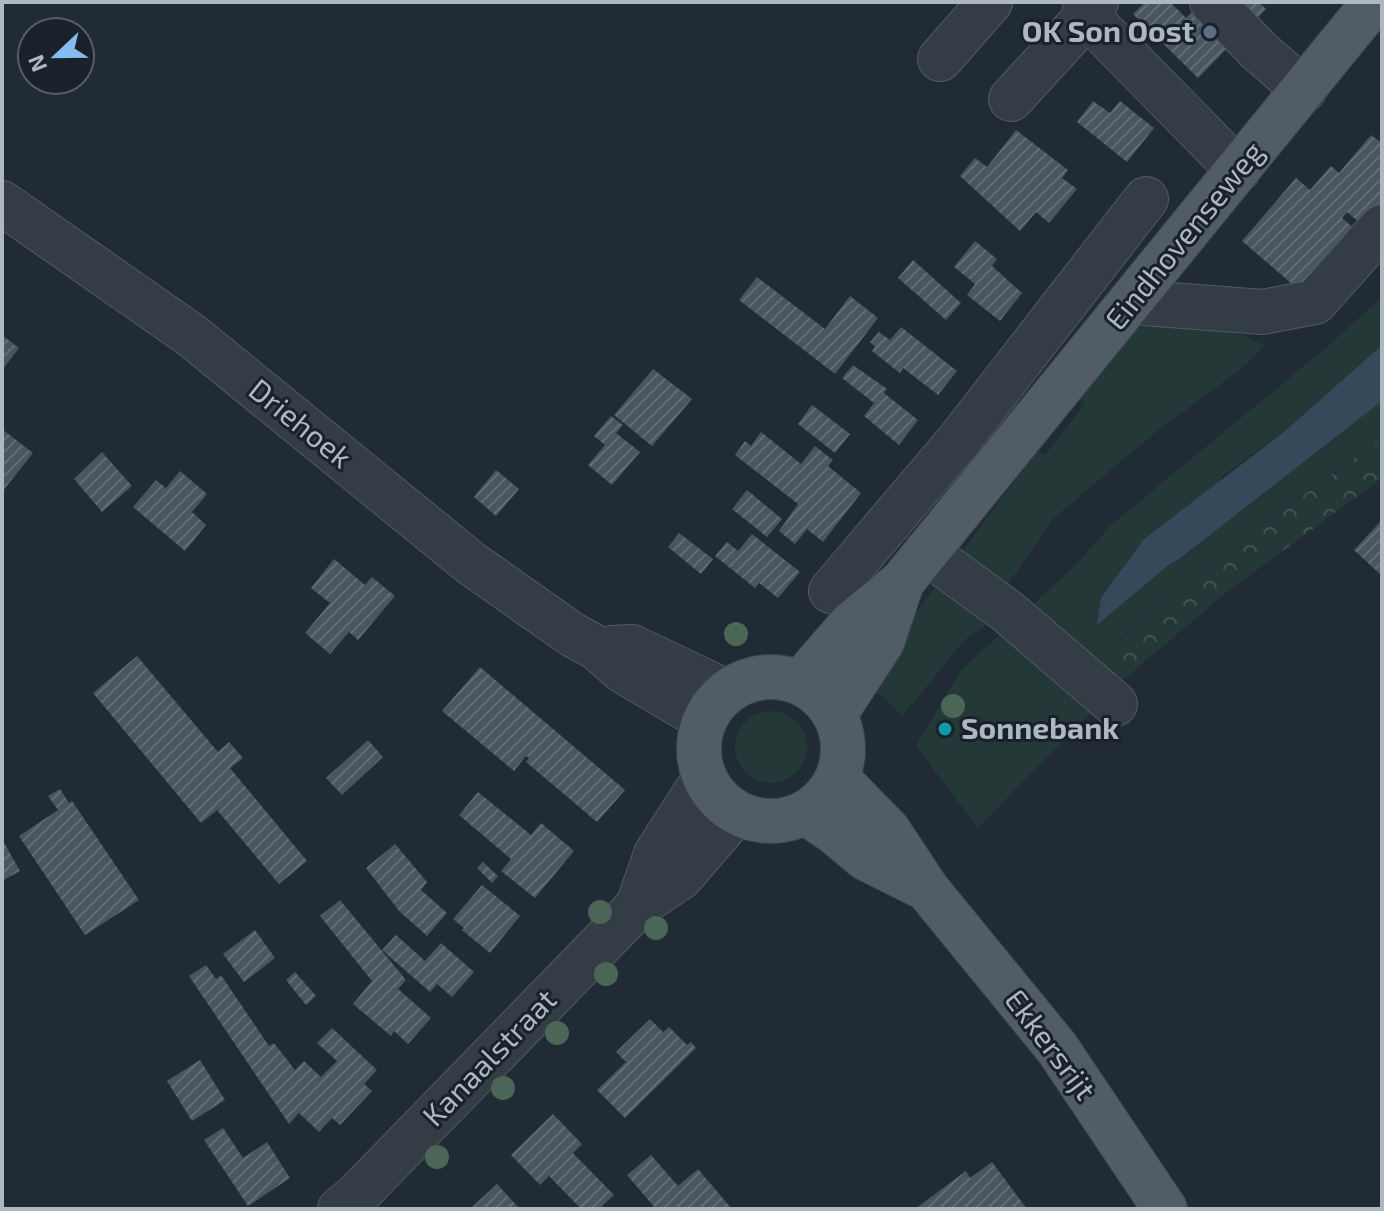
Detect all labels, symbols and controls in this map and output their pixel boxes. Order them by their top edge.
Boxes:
place label: OK Son Oost [1022,12,1194,48]
north arrow [16,16,96,96]
marker: OK Son Oost [1201,23,1219,41]
text: N [21,52,52,76]
street label: Eindhovenseweg [1097,133,1270,336]
street label: Driehoek [243,370,360,475]
place label: Sonnebank [961,709,1119,745]
marker: Sonnebank [936,720,954,738]
street label: Kanaalstraat [414,981,563,1133]
street label: Ekkersrijt [999,982,1105,1106]

